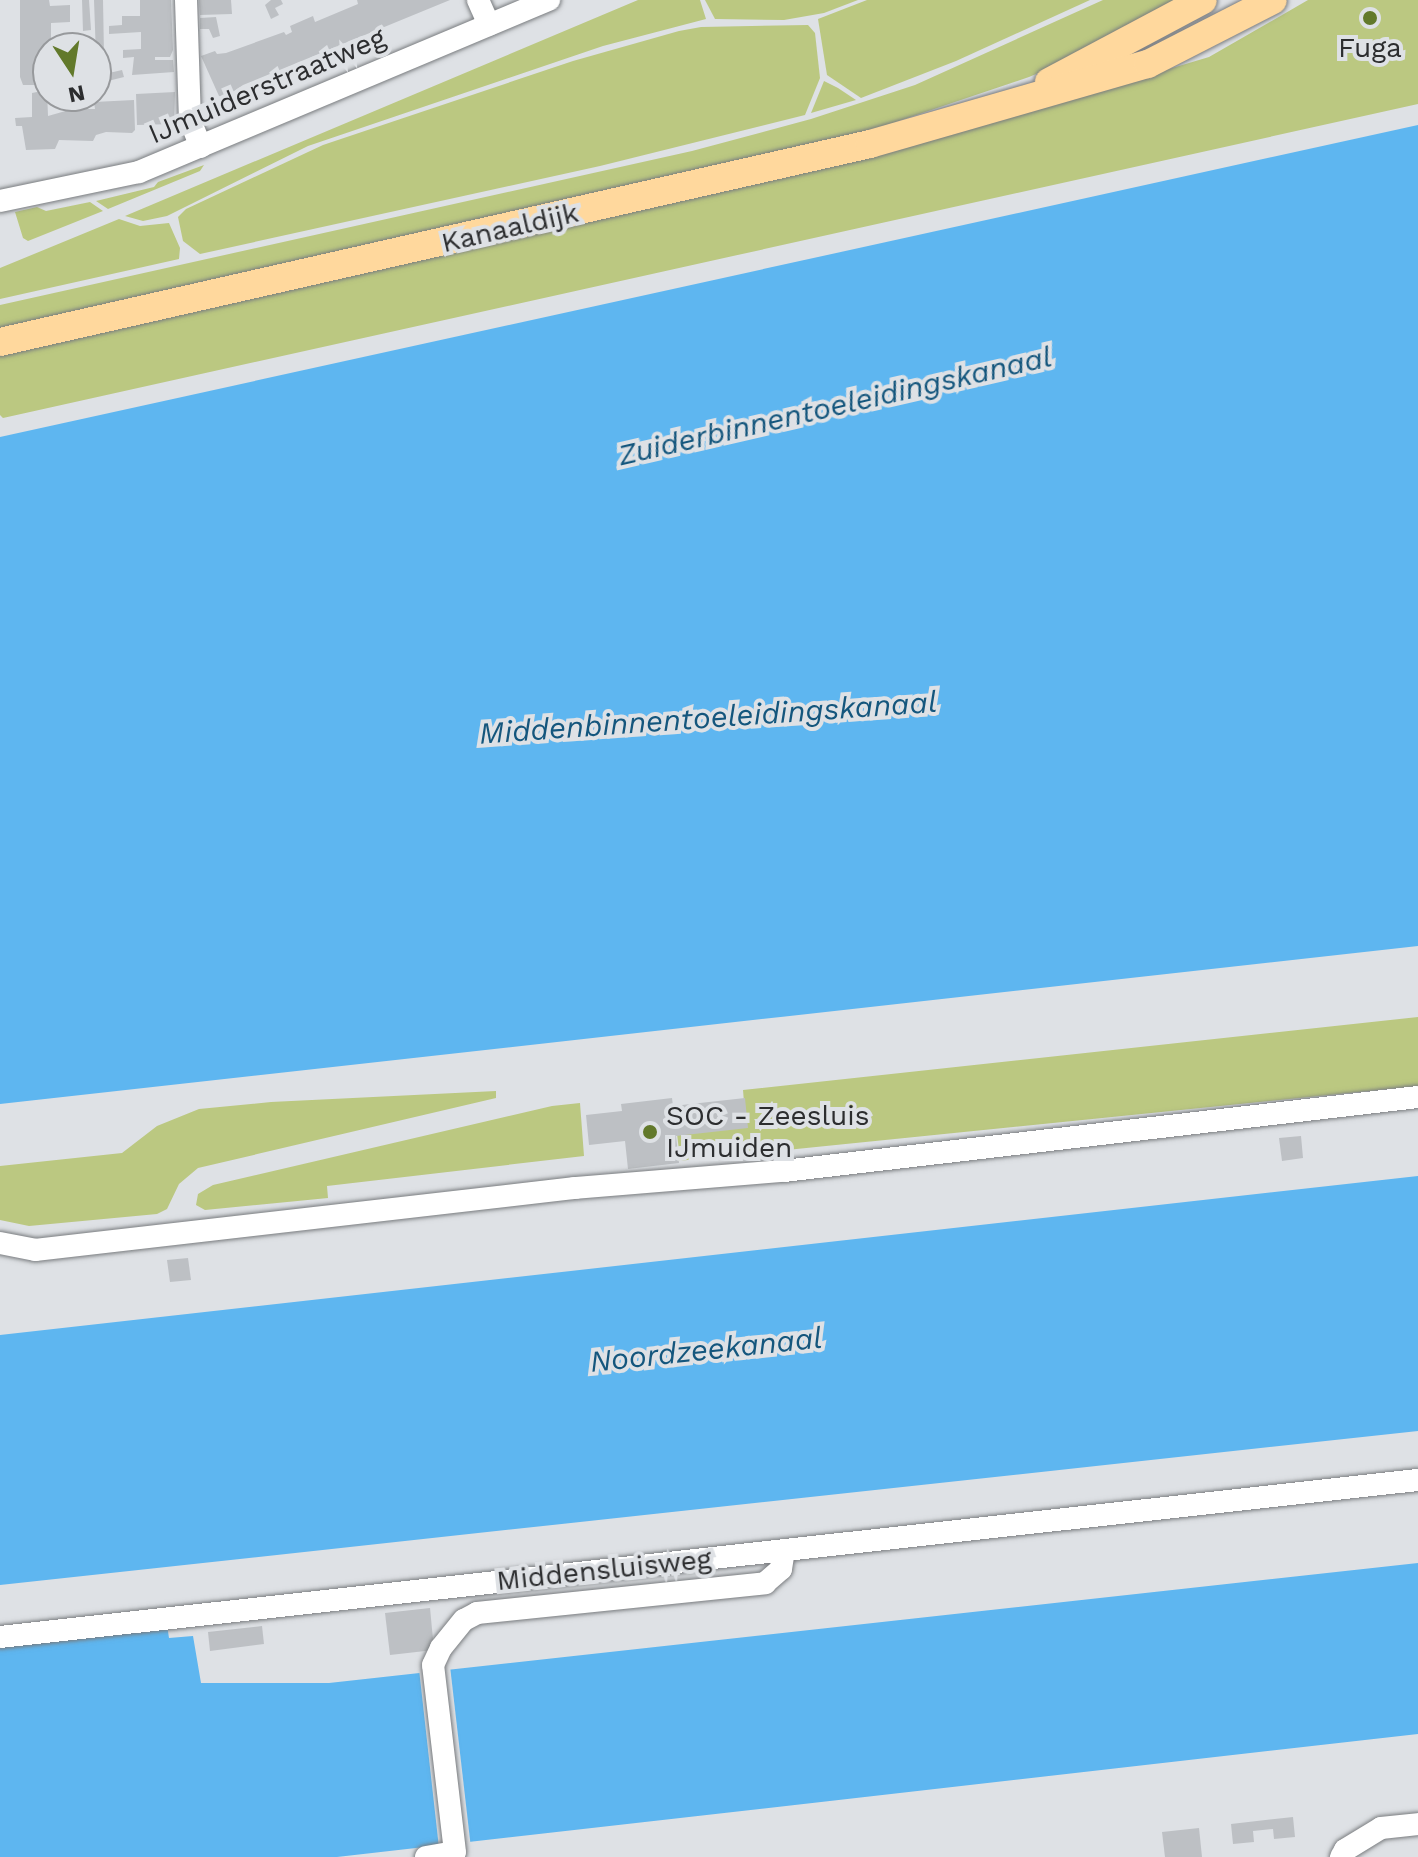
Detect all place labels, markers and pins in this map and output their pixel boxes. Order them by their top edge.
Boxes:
marker: Fuga [1361,9,1379,27]
place label: Fuga [1338,31,1402,65]
place label: SOC - Zeesluis IJmuiden [666,1099,870,1165]
marker: SOC - Zeesluis IJmuiden [641,1123,659,1141]

